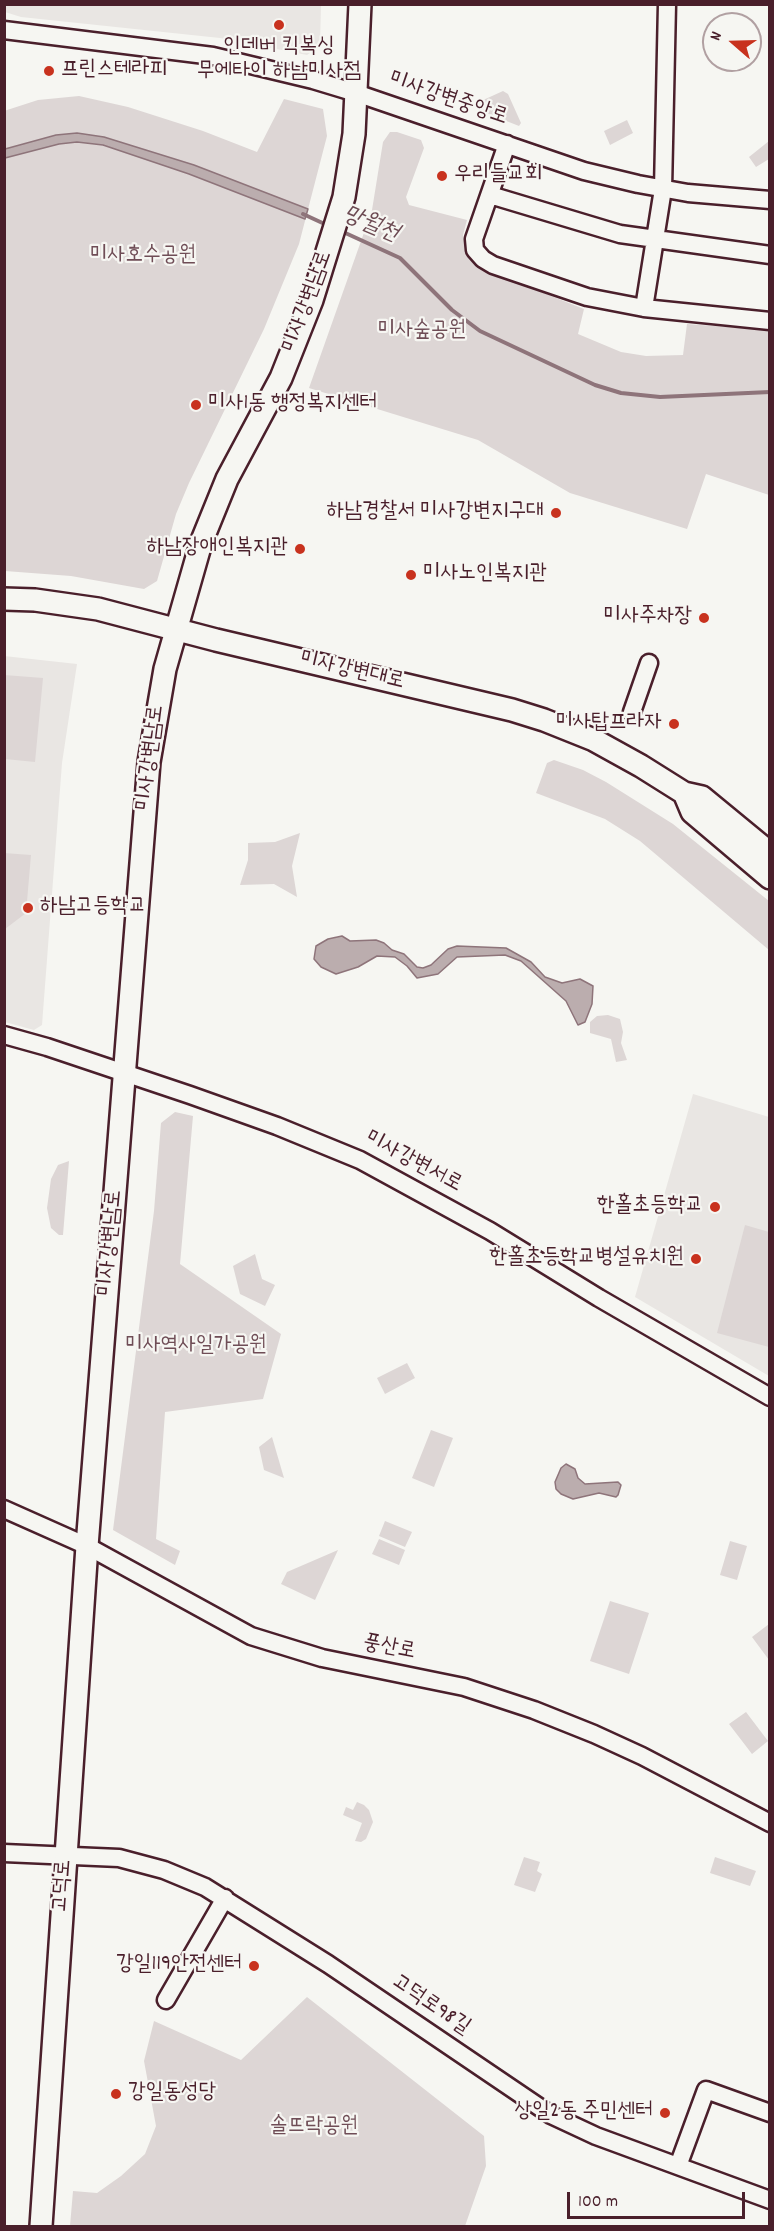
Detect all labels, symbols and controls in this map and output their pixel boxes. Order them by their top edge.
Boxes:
north arrow [702,12,762,72]
marker: 인데버 킥복싱 무에타이 하남미사점 [272,18,286,32]
text: N [704,29,729,44]
place label: 인데버 킥복싱 무에타이 하남미사점 [197,35,361,86]
place label: 프린스테라피 [61,58,167,84]
marker: 프린스테라피 [42,64,56,78]
street label: 미사강변중앙로 [385,67,511,133]
place label: 우리들교회 [454,163,543,189]
marker: 우리들교회 [435,169,449,183]
water label: 망월천 [338,201,402,251]
park label: 미사호수공원 [90,244,196,270]
street label: 미사강변남로 [278,248,340,356]
park label: 미사숲공원 [378,319,466,345]
place label: 미사1동 행정복지센터 [208,392,377,418]
marker: 미사1동 행정복지센터 [189,398,203,412]
place label: 하남경찰서 미사강변지구대 [327,500,544,526]
marker: 하남경찰서 미사강변지구대 [549,506,563,520]
place label: 하남장애인복지관 [146,536,288,562]
marker: 하남장애인복지관 [293,542,307,556]
place label: 미사노인복지관 [423,562,547,588]
marker: 미사노인복지관 [404,568,418,582]
place label: 미사주차장 [603,605,692,631]
marker: 미사주차장 [697,611,711,625]
street label: 미사강변대로 [297,647,407,697]
street label: 미사강변남로 [132,704,172,812]
place label: 미사탑프라자 [556,711,662,737]
marker: 미사탑프라자 [667,717,681,731]
place label: 하남고등학교 [40,895,146,921]
marker: 하남고등학교 [21,901,35,915]
street label: 미사강변서로 [360,1126,466,1200]
street label: 미사강변남로 [94,1189,130,1297]
place label: 한홀초등학교 [597,1194,703,1220]
marker: 한홀초등학교 [708,1200,722,1214]
place label: 한홀초등학교병설유치원 [489,1246,684,1272]
marker: 한홀초등학교병설유치원 [689,1252,703,1266]
park label: 미사역사일가공원 [125,1334,267,1360]
street label: 풍산로 [360,1631,418,1667]
street label: 고덕로 [49,1859,79,1913]
place label: 강일119안전센터 [116,1953,242,1979]
marker: 강일119안전센터 [247,1959,261,1973]
street label: 고덕로98길 [385,1970,475,2042]
place label: 강일동성당 [128,2081,217,2107]
marker: 강일동성당 [109,2087,123,2101]
place label: 상일2동 주민센터 [514,2100,653,2126]
marker: 상일2동 주민센터 [658,2106,672,2120]
park label: 솔뜨락공원 [270,2115,358,2141]
scale bar [570,2180,748,2218]
text: 100 m [578,2190,618,2215]

